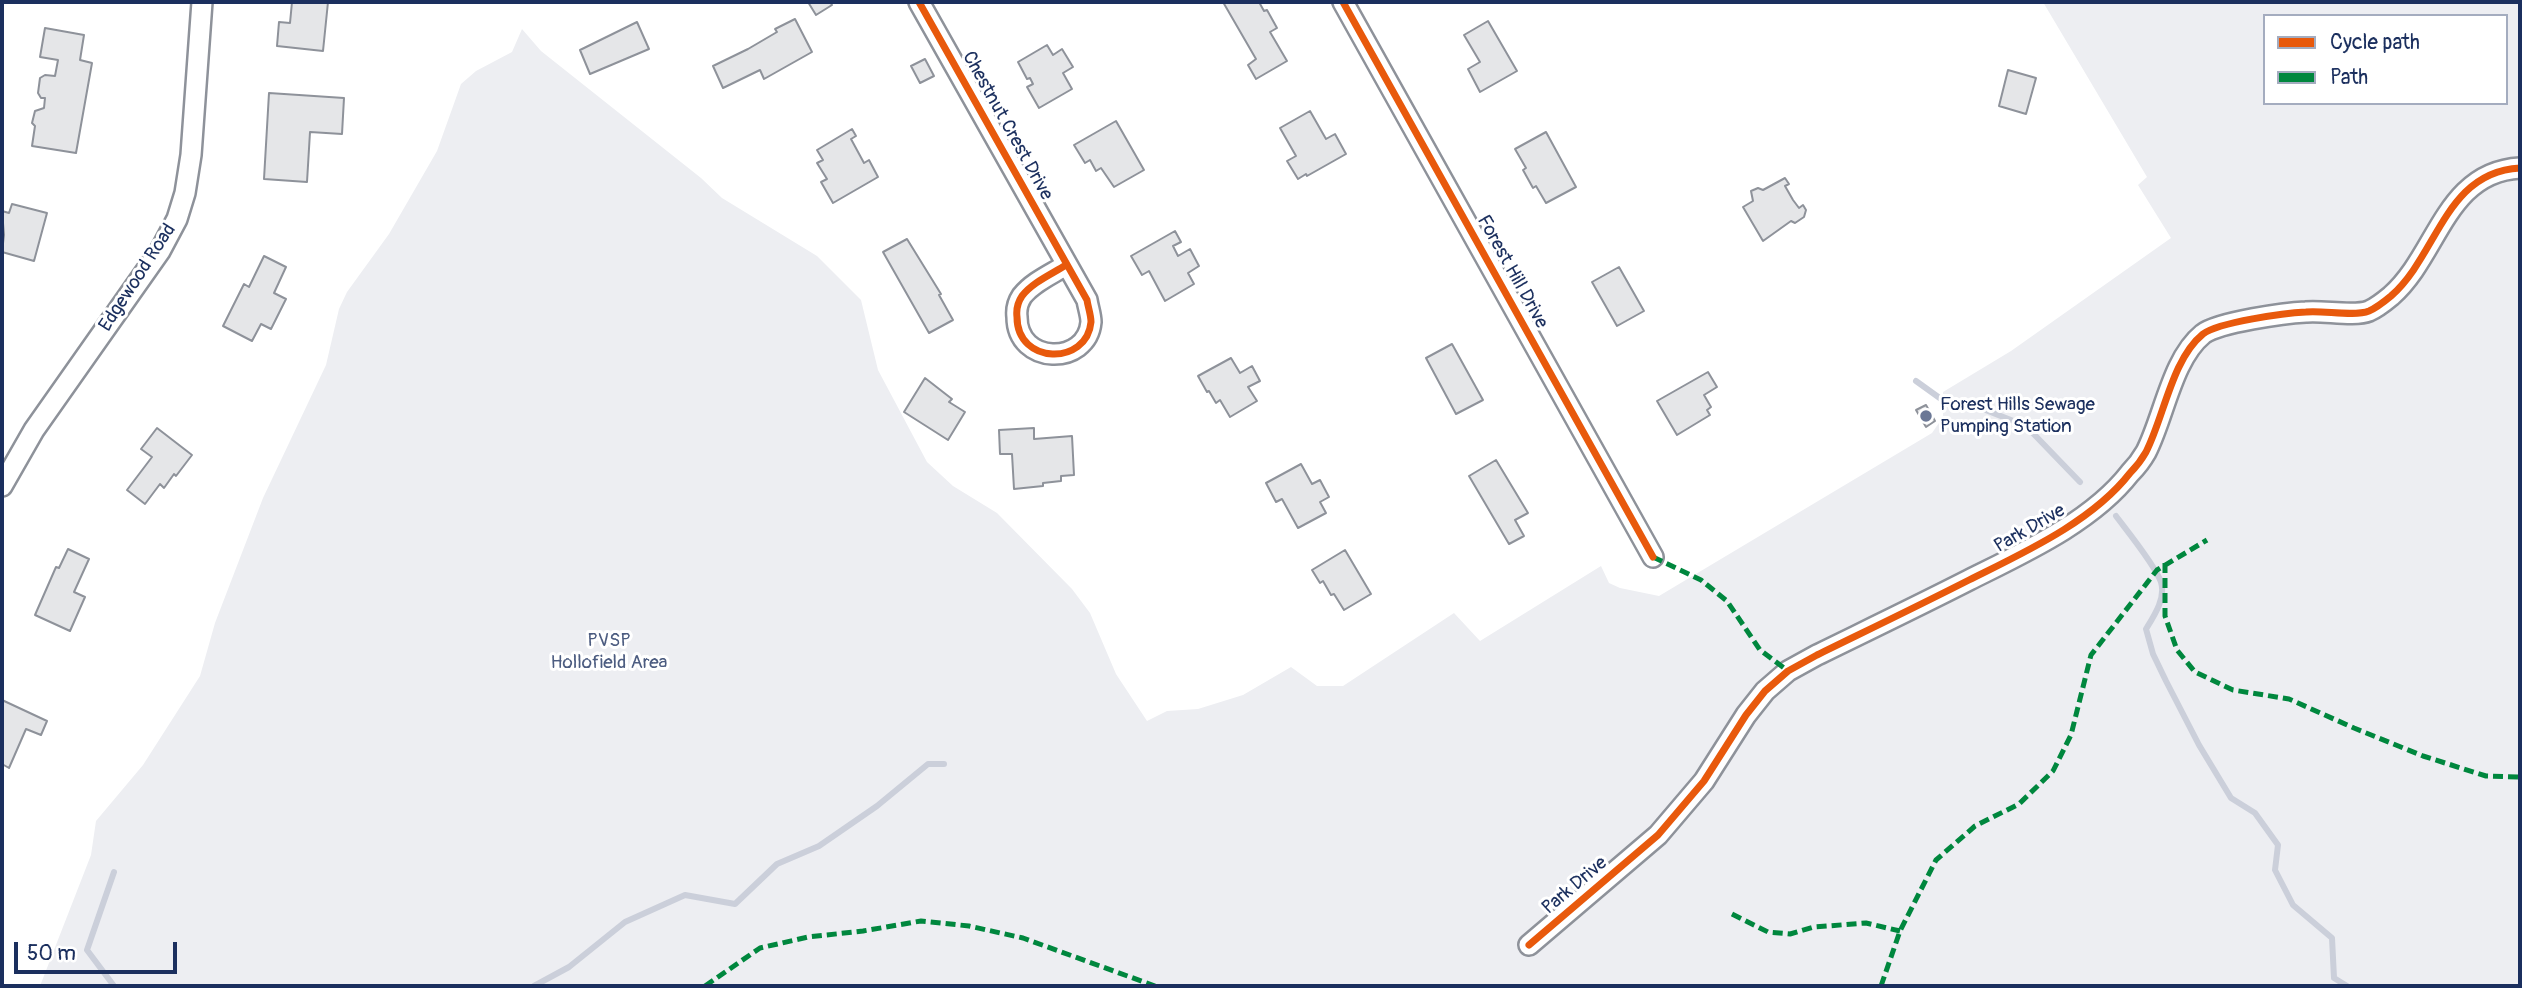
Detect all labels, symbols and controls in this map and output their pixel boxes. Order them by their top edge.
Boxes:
legend [2263,14,2508,105]
text: Cycle path [2330,29,2420,56]
street label: Chestnut Crest Drive [957,48,1057,204]
text: Path [2330,64,2368,91]
street label: Forest Hill Drive [1472,211,1552,333]
street label: Edgewood Road [95,220,181,336]
place label: Forest Hills Sewage Pumping Station [1940,394,2095,438]
marker: Forest Hills Sewage Pumping Station [1918,408,1934,424]
street label: Park Drive [1991,500,2069,558]
park label: PVSP Hollofield Area [551,630,667,674]
street label: Park Drive [1538,852,1612,920]
scale bar [18,928,180,972]
text: 50 m [27,940,76,967]

